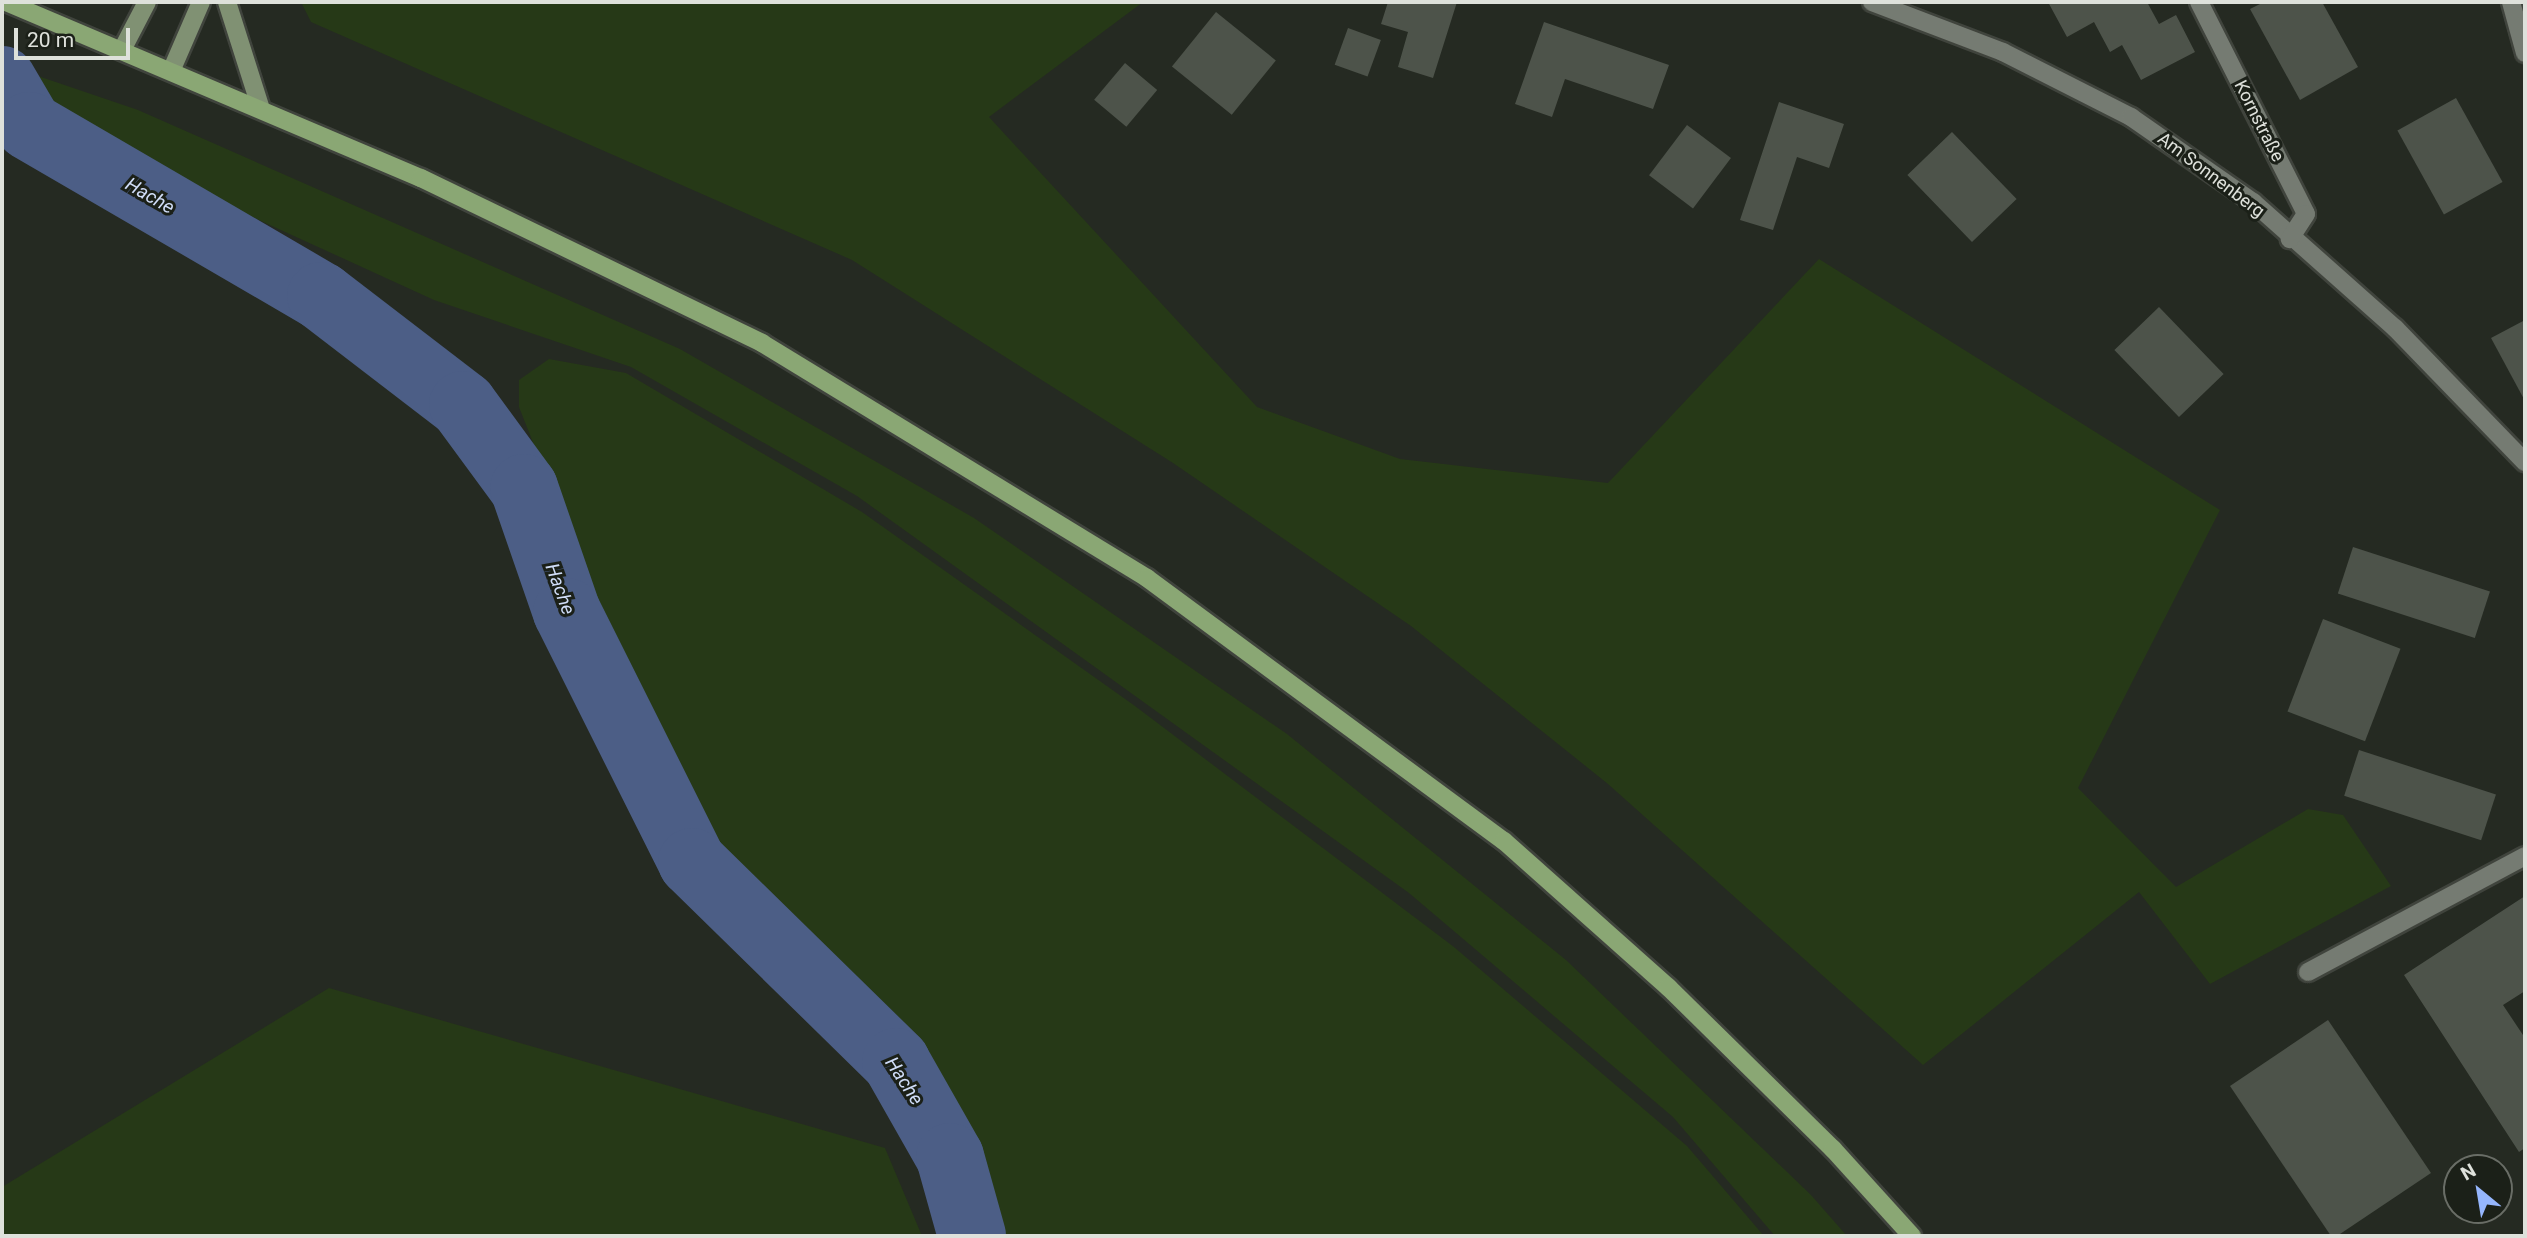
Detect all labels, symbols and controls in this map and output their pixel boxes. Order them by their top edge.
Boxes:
scale bar [18,14,133,58]
text: 20 m [27,28,74,52]
street label: Kornstraße [2229,77,2289,165]
street label: Am Sonnenberg [2153,128,2269,222]
water label: Hache [121,173,179,219]
water label: Hache [540,560,580,618]
water label: Hache [880,1053,928,1109]
north arrow [2443,1154,2513,1224]
text: N [2457,1159,2480,1185]

